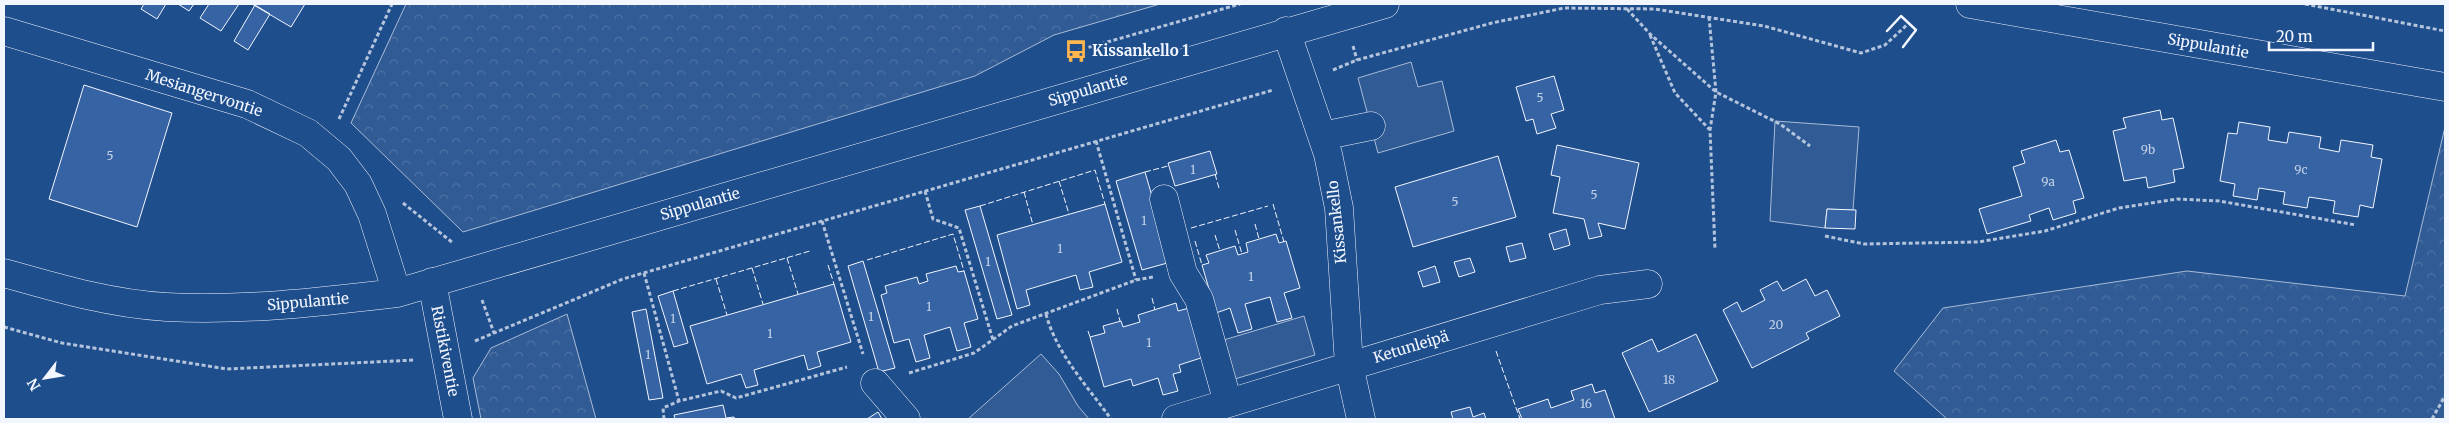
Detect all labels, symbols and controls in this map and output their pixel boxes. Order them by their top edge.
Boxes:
scale bar [2269,20,2373,52]
text: 20 m [2276,27,2313,46]
street label: Sippulantie [2166,29,2250,62]
bus stop icon: Kissankello 1 [1063,38,1089,64]
place label: Kissankello 1 [1092,41,1189,60]
street label: Mesiangervontie [143,65,265,120]
street label: Sippulantie [1046,69,1130,110]
house number: 5 [1536,90,1544,105]
house number: 9b [2141,142,2155,157]
house number: 5 [106,148,114,163]
house number: 1 [1190,162,1196,177]
house number: 9c [2294,162,2308,177]
house number: 9a [2041,174,2055,189]
street label: Kissankello [1323,179,1350,265]
street label: Sippulantie [658,183,742,224]
house number: 5 [1590,187,1598,202]
house number: 5 [1451,194,1459,209]
house number: 1 [1141,213,1147,228]
house number: 1 [1057,241,1063,256]
house number: 1 [985,254,991,269]
house number: 1 [1248,269,1254,284]
street label: Sippulantie [266,288,350,315]
house number: 1 [926,299,932,314]
street label: Ristikiventie [427,304,464,398]
house number: 1 [868,309,874,324]
house number: 1 [670,311,676,326]
house number: 20 [1769,317,1784,332]
house number: 1 [767,326,773,341]
street label: Ketunleipä [1371,326,1451,367]
house number: 1 [1146,335,1152,350]
house number: 1 [645,347,651,362]
north arrow [20,353,70,403]
house number: 18 [1663,372,1675,387]
text: N [23,375,44,394]
house number: 16 [1580,396,1592,411]

